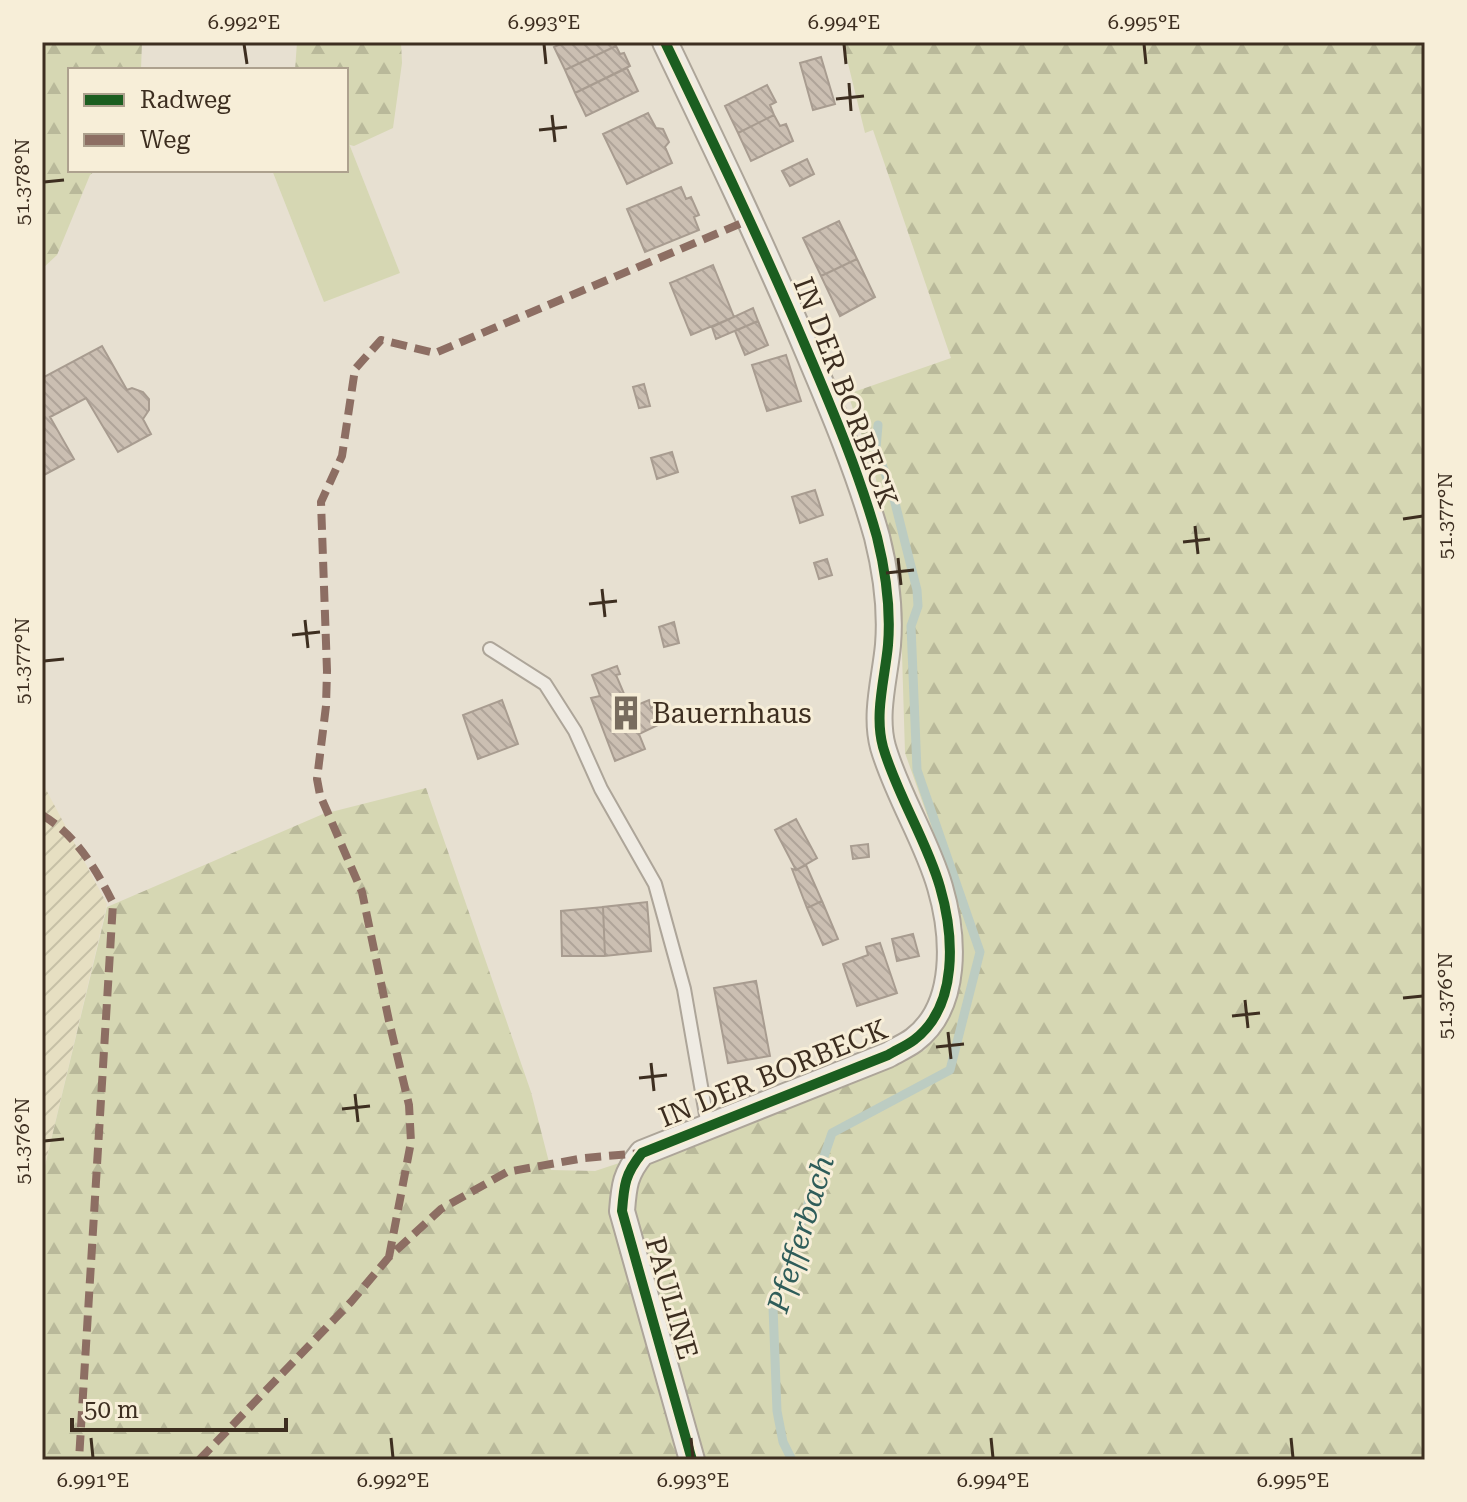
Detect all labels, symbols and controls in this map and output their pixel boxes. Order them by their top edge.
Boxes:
text: 6.992°E [208,10,280,34]
text: 6.993°E [508,10,580,34]
text: 6.994°E [808,10,880,34]
text: 6.995°E [1108,10,1180,34]
legend [68,68,348,172]
text: Radweg [140,86,231,114]
text: Weg [140,126,190,154]
text: 51.378°N [10,139,34,225]
street label: IN DER BORBECK [787,273,905,512]
text: 51.377°N [1433,473,1457,559]
text: 51.377°N [10,618,34,704]
building icon: Bauernhaus [607,694,645,732]
place label: Bauernhaus [652,697,812,730]
text: 51.376°N [1433,953,1457,1039]
street label: IN DER BORBECK [654,1013,892,1134]
text: 51.376°N [10,1098,34,1184]
water label: Pfefferbach [760,1151,841,1318]
street label: PAULINE [638,1233,705,1363]
scale bar [72,1382,286,1432]
text: 50 m [84,1396,139,1424]
text: 6.991°E [57,1468,129,1492]
text: 6.992°E [357,1468,429,1492]
text: 6.993°E [657,1468,729,1492]
text: 6.994°E [957,1468,1029,1492]
text: 6.995°E [1257,1468,1329,1492]

